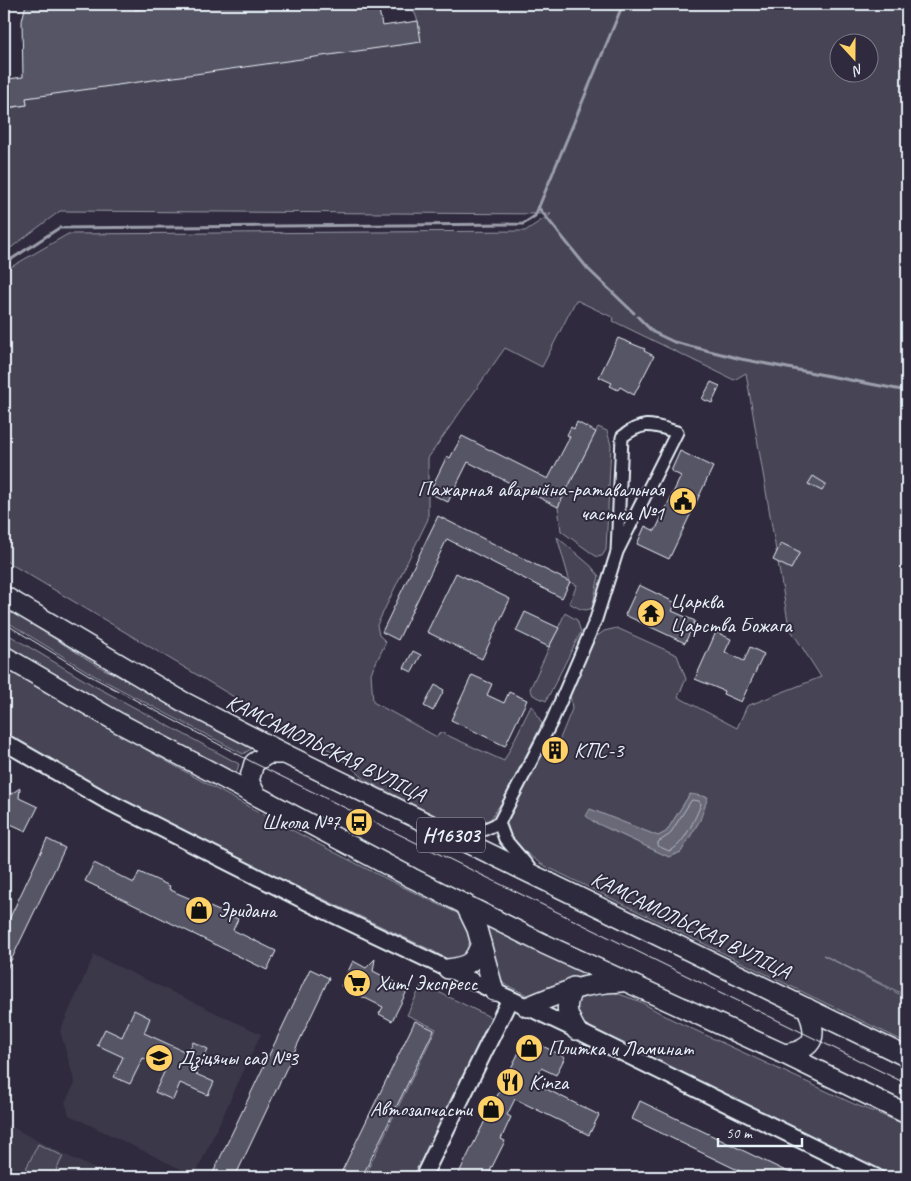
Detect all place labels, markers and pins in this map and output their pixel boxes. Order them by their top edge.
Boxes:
place label: Пажарная аварыйна-ратавальная частка №1 [417,476,666,526]
public building icon: Пажарная аварыйна-ратавальная частка №1 [668,486,698,516]
place label: Царква Царства Божага [670,588,793,638]
temple icon: Царква Царства Божага [636,598,666,628]
building icon: КПС-3 [540,735,570,765]
place label: КПС-3 [574,737,625,763]
bus stop icon: Школа №7 [344,807,374,837]
place label: Школа №7 [262,809,342,835]
shop icon: Эридана [184,895,214,925]
place label: Эридана [218,897,278,923]
supermarket icon: Хит! Экспресс [342,968,372,998]
place label: Хит! Экспресс [376,970,479,996]
shop icon: Плитка и Ламинат [514,1033,544,1063]
place label: Плитка и Ламинат [548,1035,695,1061]
school or university icon: Дзіцячы сад №3 [144,1043,174,1073]
place label: Дзіцячы сад №3 [178,1045,300,1072]
restaurant icon: Kinza [495,1067,525,1097]
place label: Kinza [529,1069,570,1095]
shop icon: Автозапчасти [476,1094,506,1124]
place label: Автозапчасти [370,1096,473,1122]

